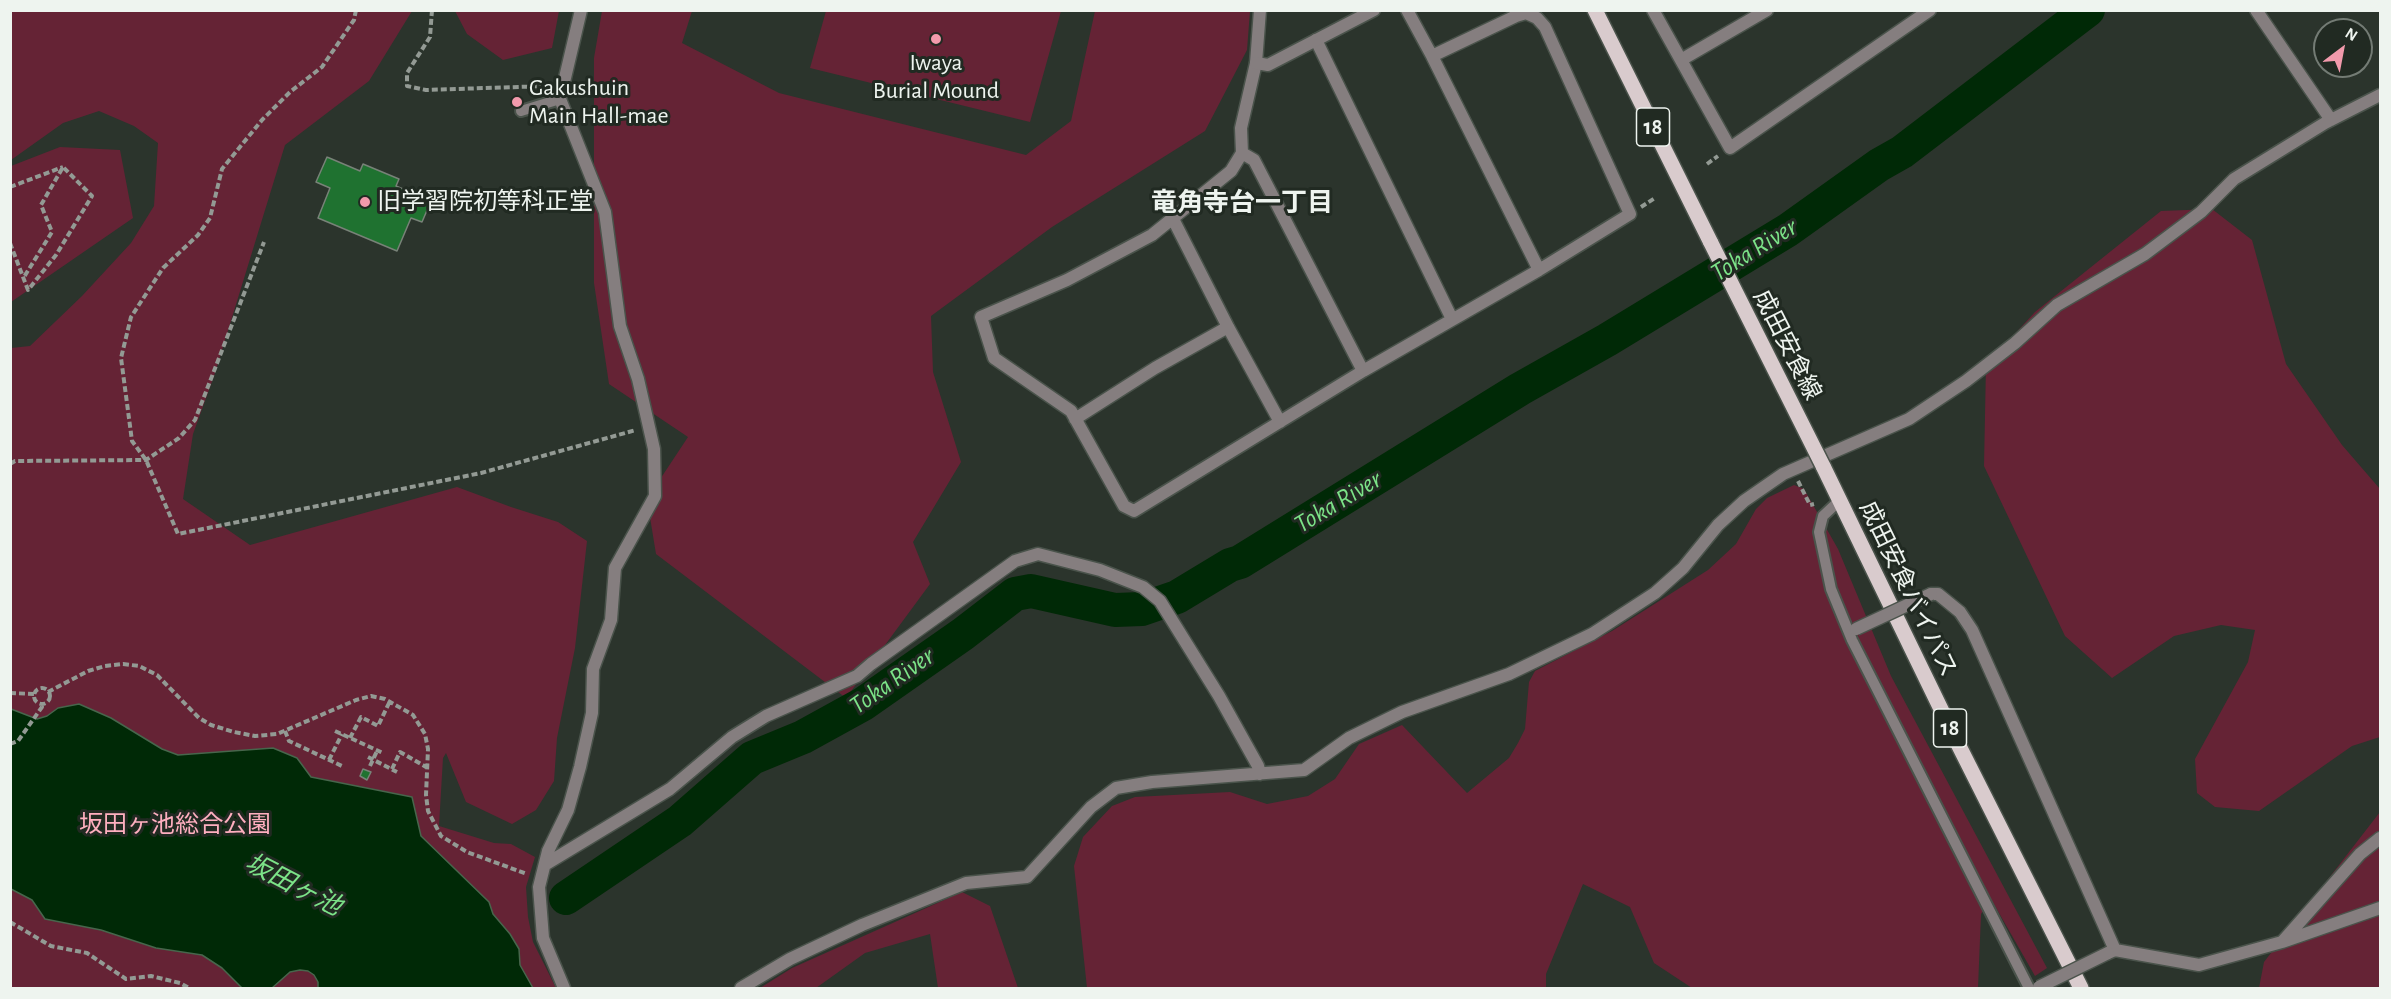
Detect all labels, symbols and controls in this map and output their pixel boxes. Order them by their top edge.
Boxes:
north arrow [2313,18,2373,78]
text: N [2343,25,2360,44]
marker: Iwaya Burial Mound [929,32,943,46]
place label: Iwaya Burial Mound [873,49,999,105]
place label: Gakushuin Main Hall-mae [529,74,669,130]
marker: Gakushuin Main Hall-mae [510,95,524,109]
road number: 18 [1636,108,1670,146]
district label: 竜角寺台一丁目 [1151,187,1333,219]
place label: 旧学習院初等科正堂 [377,188,593,216]
marker: 旧学習院初等科正堂 [358,195,372,209]
water label: Toka River [1705,211,1803,289]
street label: 成田安食線 [1747,285,1827,405]
water label: Toka River [1289,464,1387,540]
street label: 成田安食バイパス [1853,496,1963,682]
water label: Toka River [844,641,940,721]
road number: 18 [1934,709,1966,747]
park label: 坂田ヶ池総合公園 [79,811,271,839]
water label: 坂田ヶ池 [240,847,346,923]

